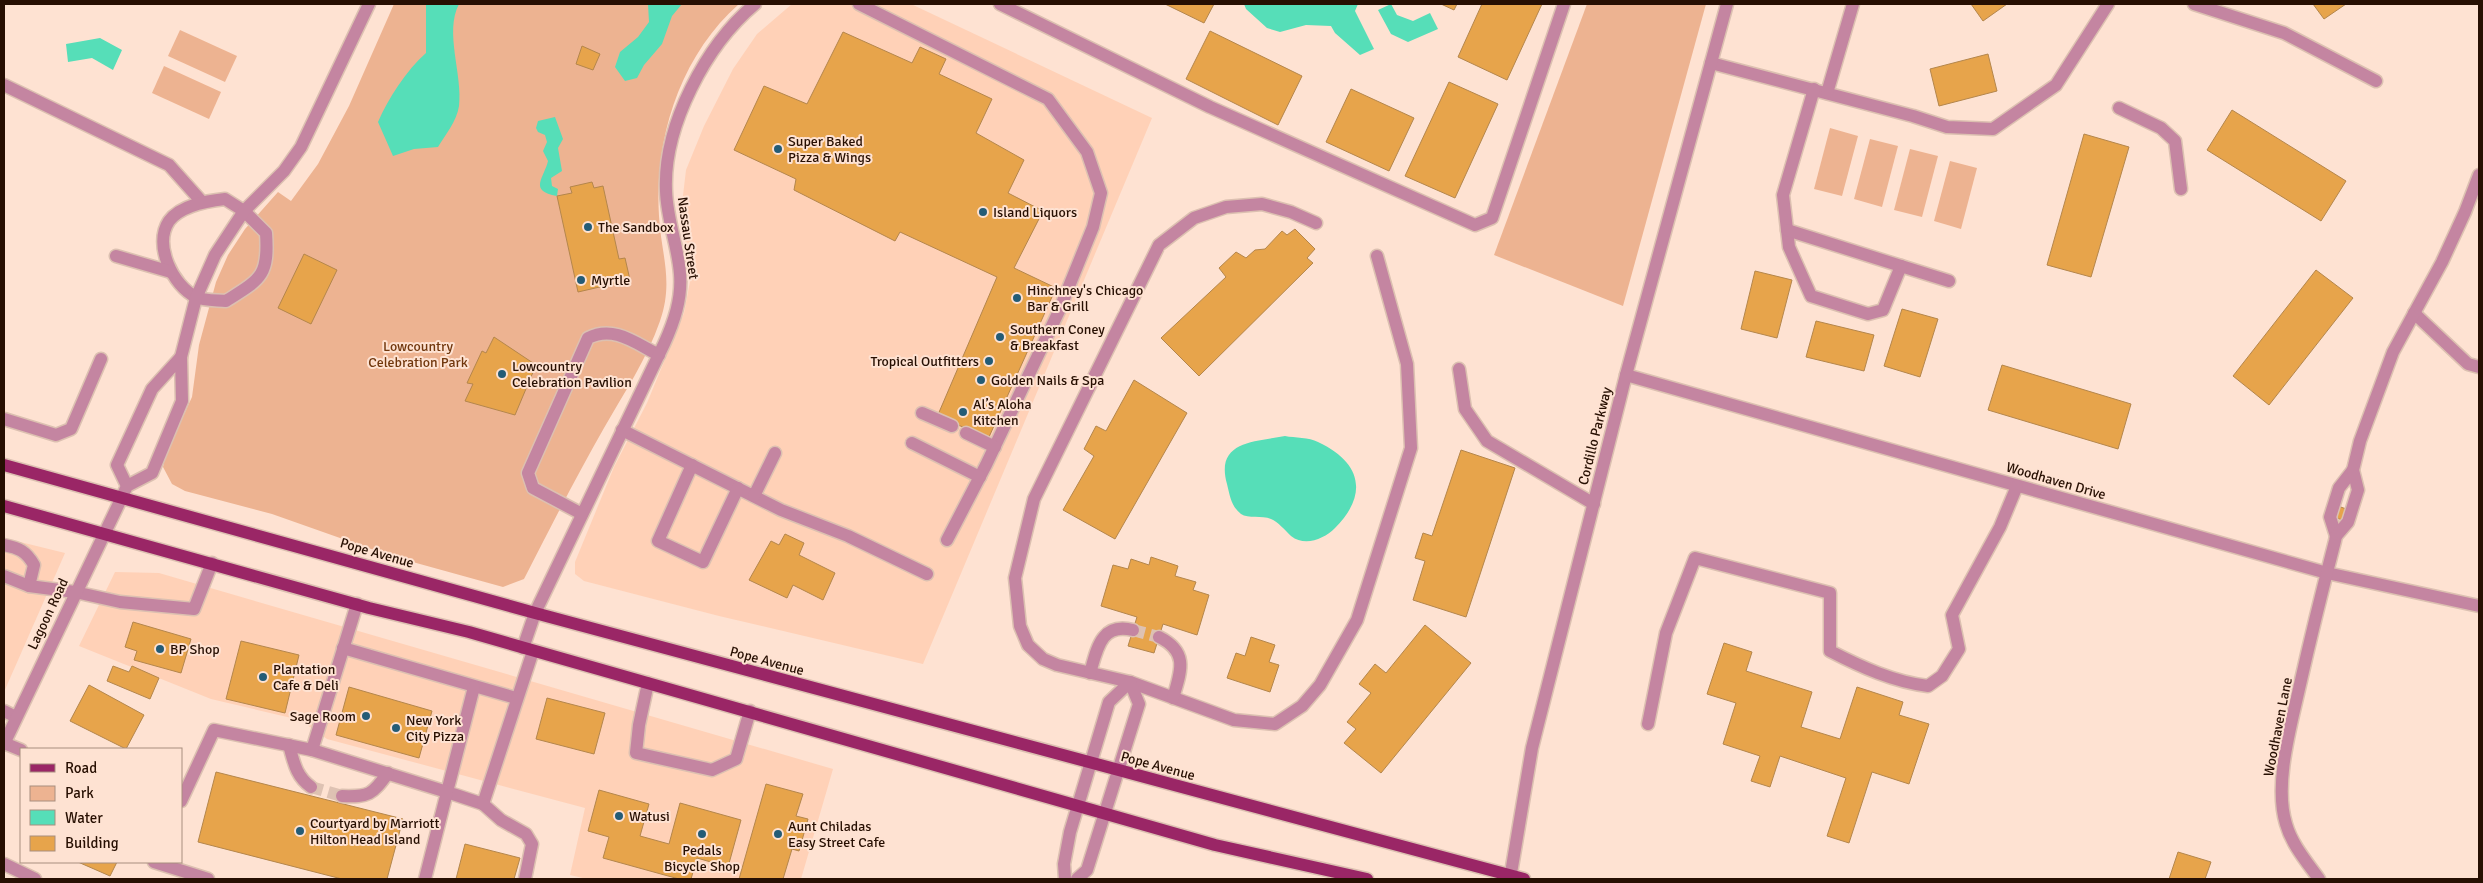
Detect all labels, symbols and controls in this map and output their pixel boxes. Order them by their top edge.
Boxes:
place label: Super Baked Pizza & Wings [788,133,871,166]
marker: Super Baked Pizza & Wings [772,143,784,155]
street label: Nassau Street [674,196,702,280]
place label: Island Liquors [993,204,1077,221]
marker: Island Liquors [977,206,989,218]
place label: The Sandbox [598,219,674,236]
marker: The Sandbox [582,221,594,233]
place label: Myrtle [591,272,630,289]
marker: Myrtle [575,274,587,286]
place label: Hinchney's Chicago Bar & Grill [1027,282,1143,315]
marker: Hinchney's Chicago Bar & Grill [1011,292,1023,304]
place label: Southern Coney & Breakfast [1010,321,1105,354]
marker: Southern Coney & Breakfast [994,331,1006,343]
park label: Lowcountry Celebration Park [368,338,468,371]
place label: Tropical Outfitters [870,353,979,370]
marker: Tropical Outfitters [983,355,995,367]
place label: Lowcountry Celebration Pavilion [512,358,632,391]
marker: Lowcountry Celebration Pavilion [496,368,508,380]
place label: Golden Nails & Spa [991,372,1104,389]
marker: Golden Nails & Spa [975,374,987,386]
street label: Cordillo Parkway [1575,385,1616,487]
place label: Al’s Aloha Kitchen [973,396,1032,429]
marker: Al’s Aloha Kitchen [957,406,969,418]
street label: Woodhaven Drive [2004,459,2108,503]
street label: Pope Avenue [338,534,416,572]
street label: Lagoon Road [24,576,72,652]
place label: BP Shop [170,641,220,658]
marker: BP Shop [154,643,166,655]
street label: Pope Avenue [728,643,806,679]
place label: Plantation Cafe & Deli [273,661,339,694]
marker: Plantation Cafe & Deli [257,671,269,683]
street label: Woodhaven Lane [2260,676,2296,778]
place label: Sage Room [290,708,356,725]
marker: Sage Room [360,710,372,722]
place label: New York City Pizza [406,712,464,745]
marker: New York City Pizza [390,722,402,734]
legend [20,748,182,863]
street label: Pope Avenue [1119,748,1197,784]
text: Road [65,759,97,777]
text: Park [65,784,94,802]
place label: Watusi [629,808,670,825]
text: Water [65,809,103,827]
marker: Watusi [613,810,625,822]
place label: Courtyard by Marriott Hilton Head Island [310,815,439,848]
place label: Aunt Chiladas Easy Street Cafe [788,818,885,851]
marker: Courtyard by Marriott Hilton Head Island [294,825,306,837]
marker: Pedals Bicycle Shop [696,828,708,840]
marker: Aunt Chiladas Easy Street Cafe [772,828,784,840]
text: Building [65,834,119,852]
place label: Pedals Bicycle Shop [664,842,740,875]

